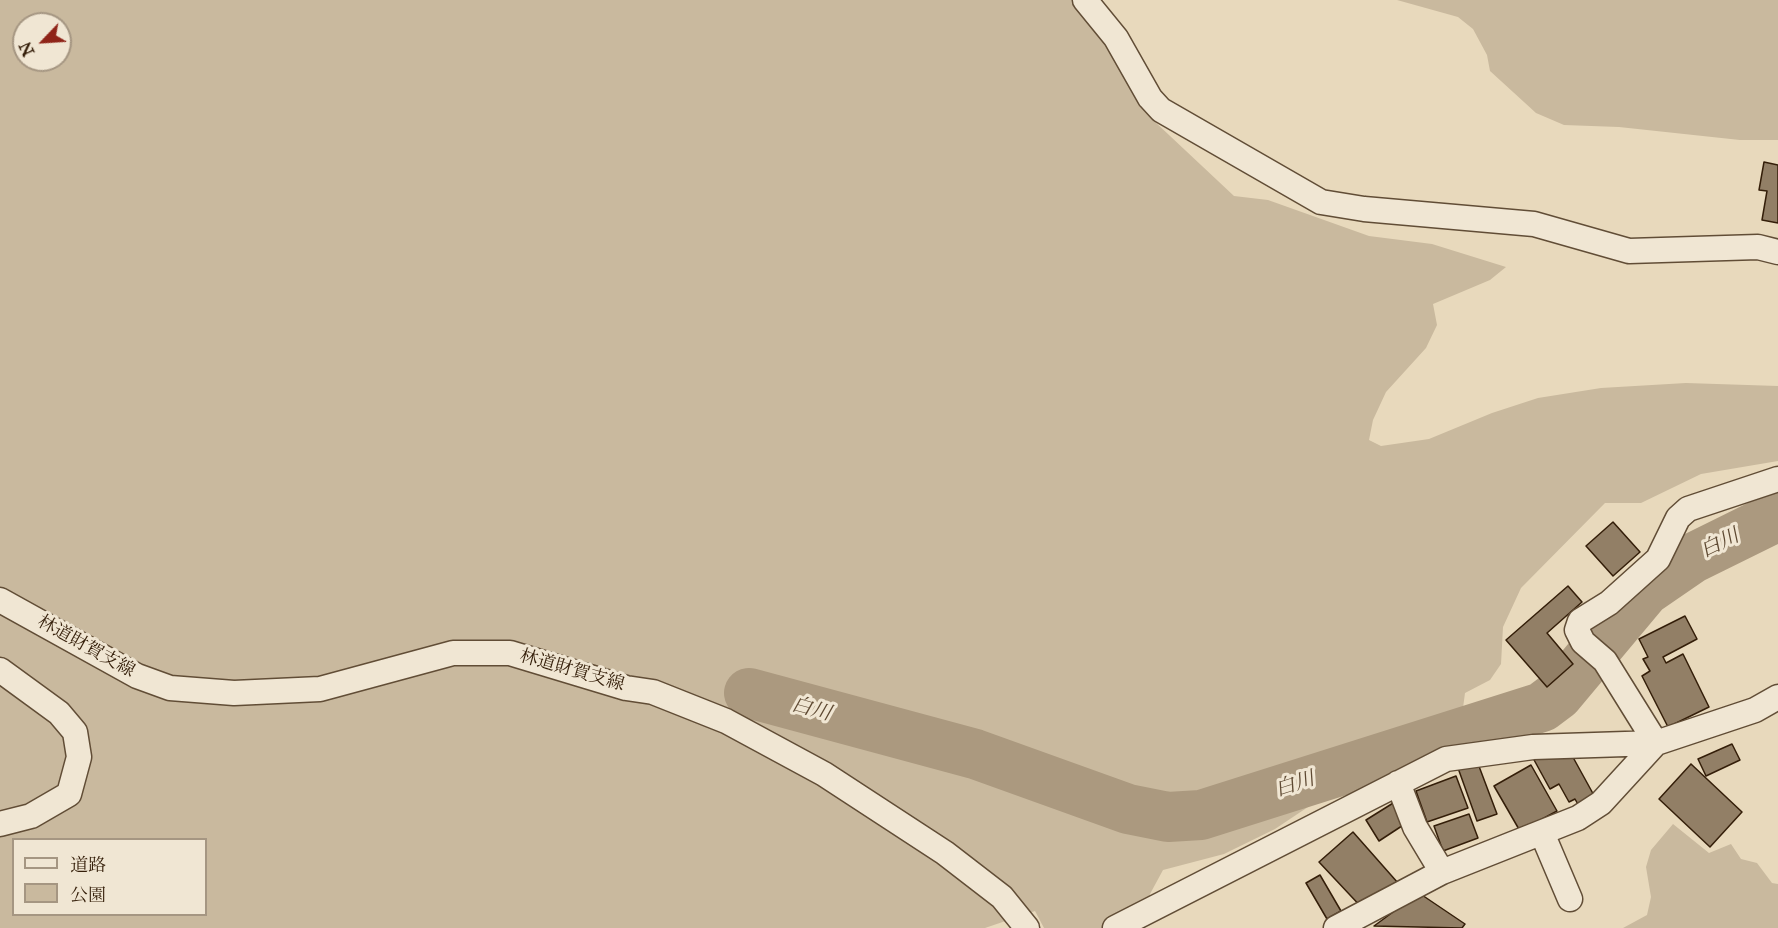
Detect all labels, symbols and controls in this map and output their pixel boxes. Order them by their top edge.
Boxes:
north arrow [12,12,72,72]
text: N [16,39,39,59]
water label: 白川 [1697,524,1743,564]
street label: 林道財賀支線 [34,611,138,683]
street label: 林道財賀支線 [517,646,627,696]
water label: 白川 [789,693,833,727]
water label: 白川 [1272,767,1318,803]
legend [12,838,207,916]
text: 道路 [70,854,106,876]
text: 公園 [70,884,106,906]

